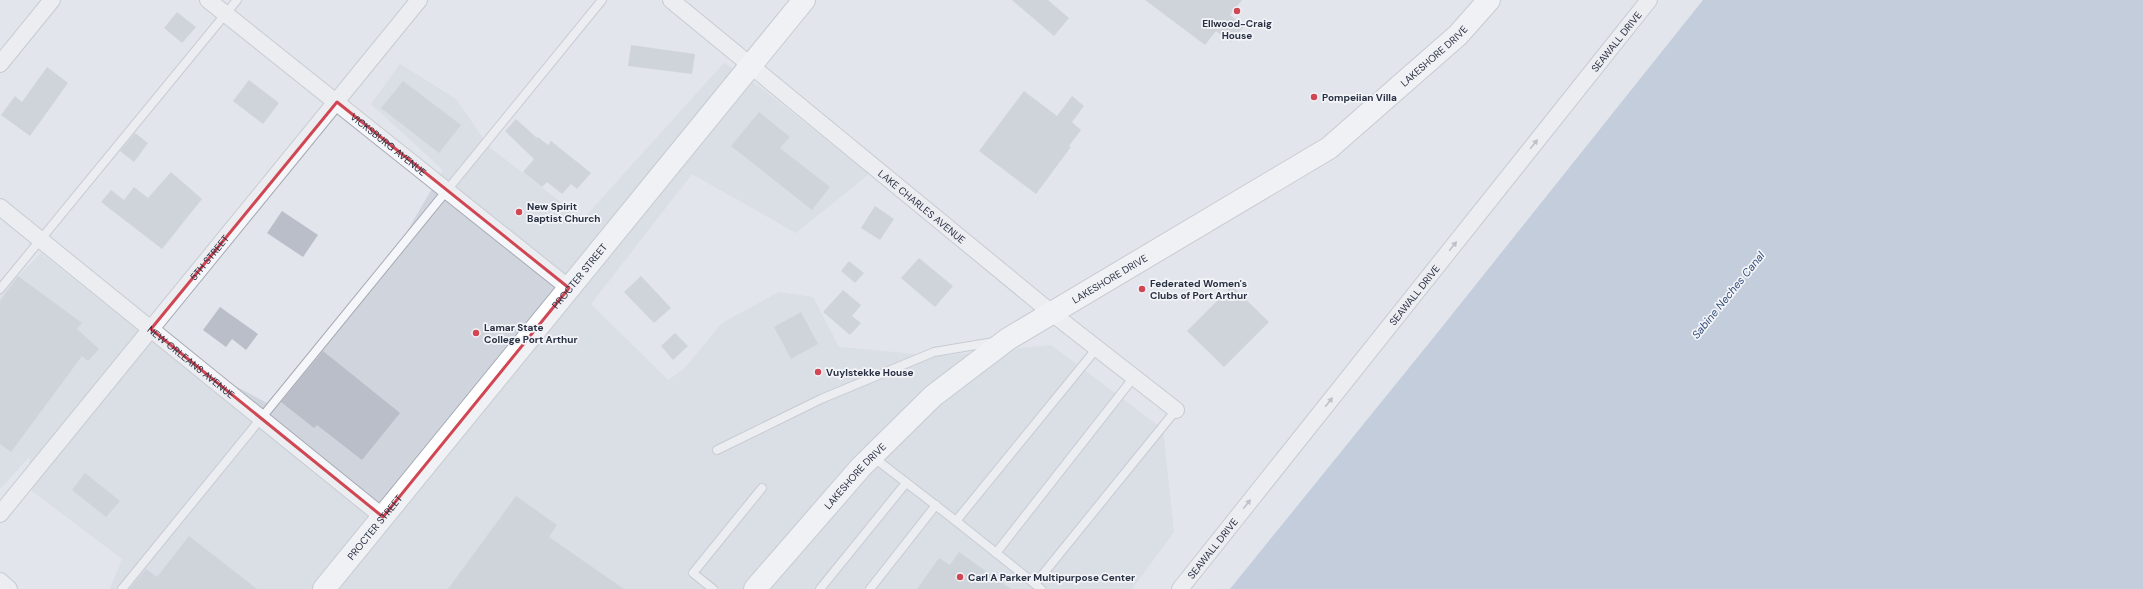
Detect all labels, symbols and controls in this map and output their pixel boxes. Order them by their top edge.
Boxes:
marker: Ellwood-Craig House [1232,6,1242,16]
street label: SEAWALL DRIVE [1588,9,1645,75]
place label: Ellwood-Craig House [1202,17,1272,42]
street label: LAKESHORE DRIVE [1398,23,1471,90]
place label: Pompeiian Villa [1322,91,1397,104]
marker: Pompeiian Villa [1309,92,1319,102]
street label: VICKSBURG AVENUE [348,110,429,179]
one-way arrow [1530,139,1539,150]
street label: LAKE CHARLES AVENUE [875,167,968,247]
place label: New Spirit Baptist Church [527,200,601,225]
marker: New Spirit Baptist Church [514,207,524,217]
street label: 5TH STREET [187,232,232,283]
one-way arrow [1449,240,1458,251]
street label: PROCTER STREET [549,241,610,311]
water label: Sabine Neches Canal [1689,248,1768,341]
street label: LAKESHORE DRIVE [1070,251,1150,307]
street label: SEAWALL DRIVE [1387,262,1443,328]
place label: Federated Women's Clubs of Port Arthur [1150,277,1247,302]
marker: Federated Women's Clubs of Port Arthur [1137,284,1147,294]
place label: Lamar State College Port Arthur [484,321,578,346]
street label: NEW ORLEANS AVENUE [145,323,238,402]
marker: Lamar State College Port Arthur [471,328,481,338]
place label: Vuylstekke House [826,366,914,379]
marker: Vuylstekke House [813,367,823,377]
one-way arrow [1324,397,1333,408]
street label: LAKESHORE DRIVE [821,440,889,512]
street label: PROCTER STREET [344,492,406,563]
one-way arrow [1243,498,1252,509]
street label: SEAWALL DRIVE [1185,515,1241,582]
place label: Carl A Parker Multipurpose Center [968,571,1135,584]
marker: Carl A Parker Multipurpose Center [955,572,965,582]

